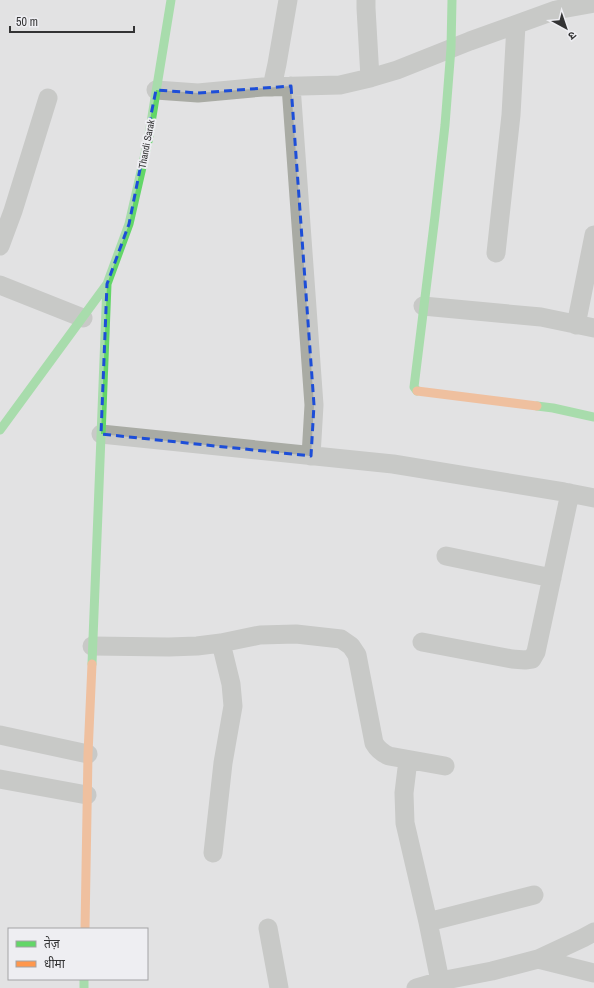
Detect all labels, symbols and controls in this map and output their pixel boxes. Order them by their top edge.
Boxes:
scale bar [10,8,134,34]
north arrow [546,8,586,48]
text: 50 m [16,14,38,30]
text: उ [565,28,579,43]
street label: Thandi Sarak [135,118,158,170]
legend [8,928,148,980]
text: तेज़ [44,936,61,952]
text: धीमा [44,956,66,972]

